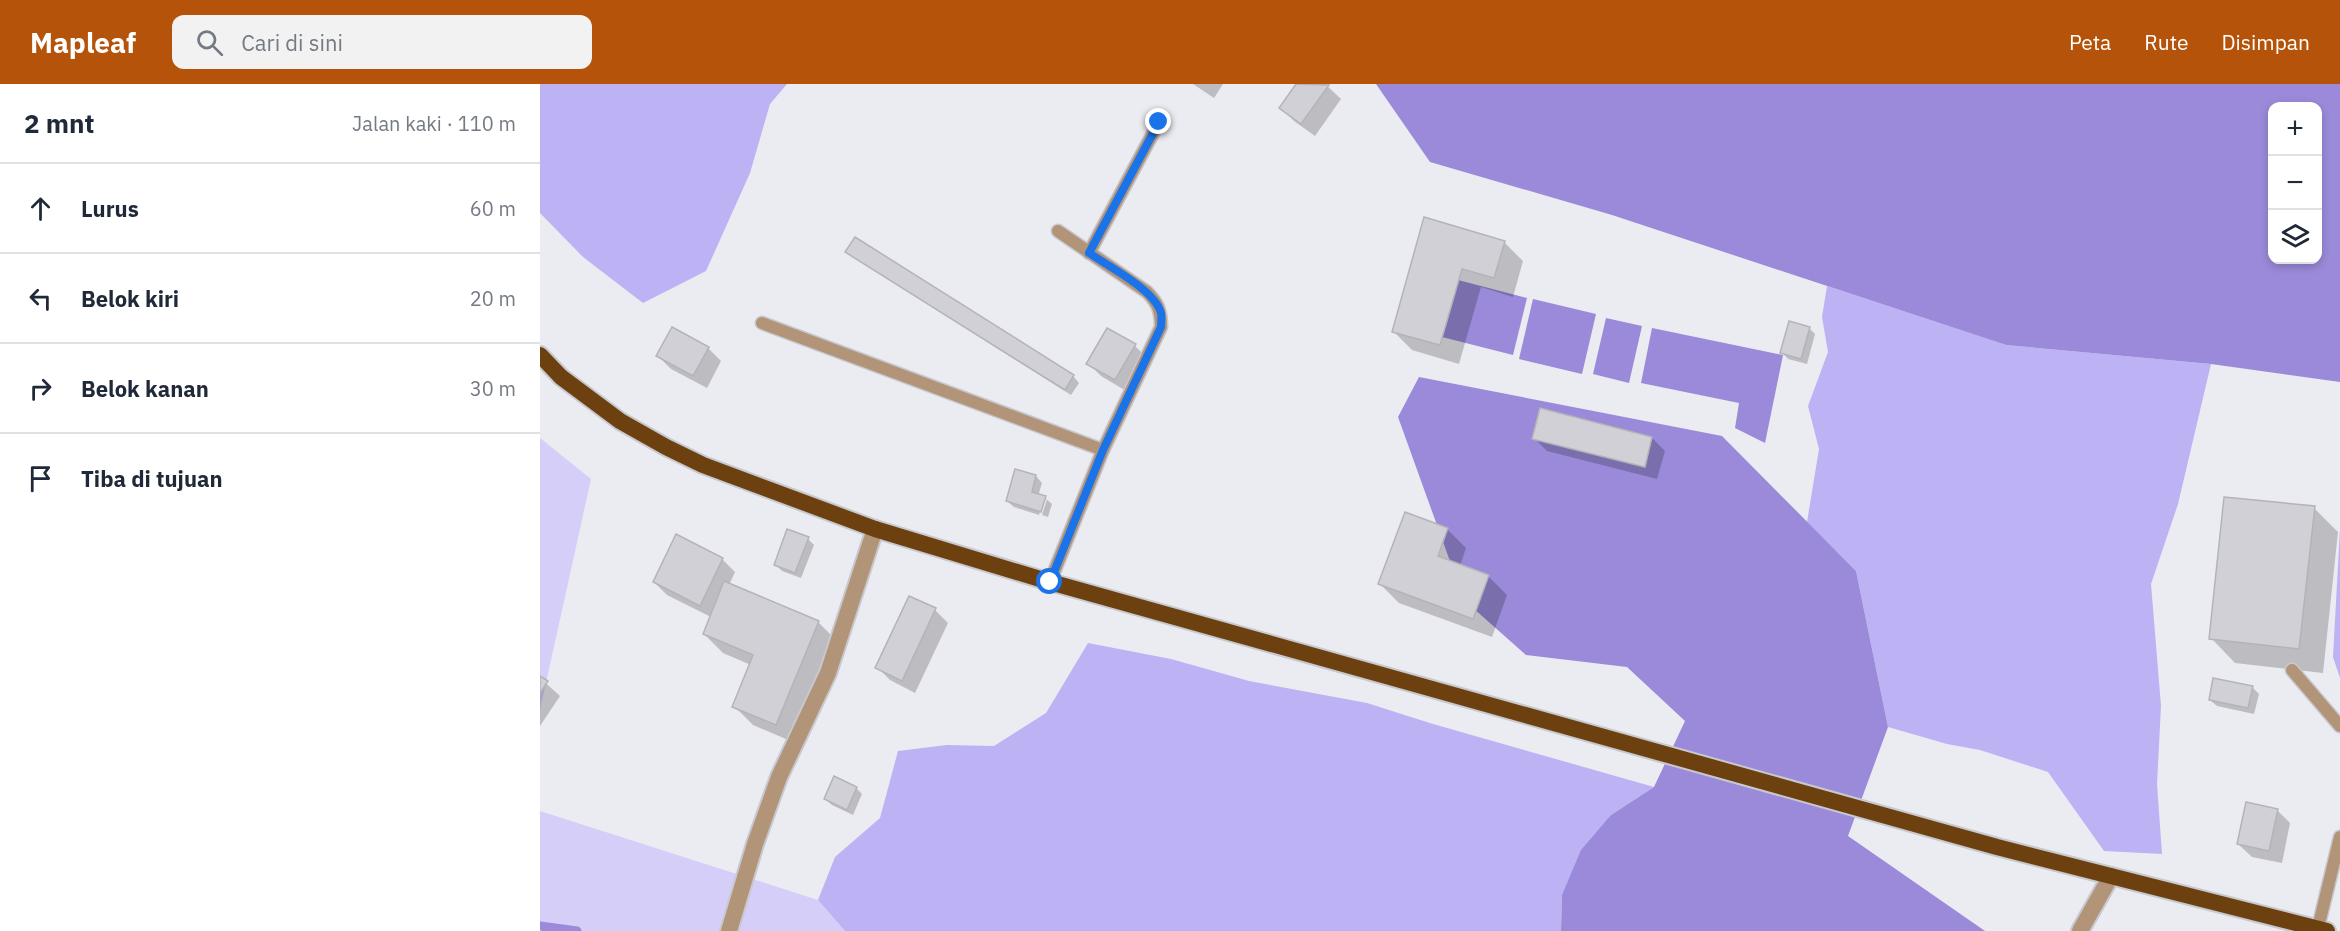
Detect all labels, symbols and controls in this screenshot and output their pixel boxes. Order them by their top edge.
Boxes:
search box [172,15,592,69]
text: Mapleaf [30,24,136,61]
icon: search [193,26,226,59]
text: Cari di sini [241,28,343,57]
text: Peta [2069,28,2111,56]
text: Rute [2144,28,2189,56]
text: Disimpan [2222,28,2310,56]
map controls [2268,102,2322,264]
button: + [2268,102,2322,156]
text: 2 mnt [24,106,94,140]
route end [1145,108,1171,134]
text: Jalan kaki · 110 m [352,110,516,137]
button: − [2268,156,2322,210]
icon: ahead [24,192,57,225]
text: Lurus [81,194,139,223]
text: 60 m [470,195,516,222]
button: layers [2268,210,2322,264]
icon: left [24,282,57,315]
text: Belok kiri [81,284,179,313]
text: 20 m [470,285,516,312]
icon: right [24,372,57,405]
text: Belok kanan [81,374,209,403]
text: 30 m [470,375,516,402]
icon: arrive [24,462,57,495]
text: Tiba di tujuan [81,464,223,493]
route start [1036,568,1062,594]

